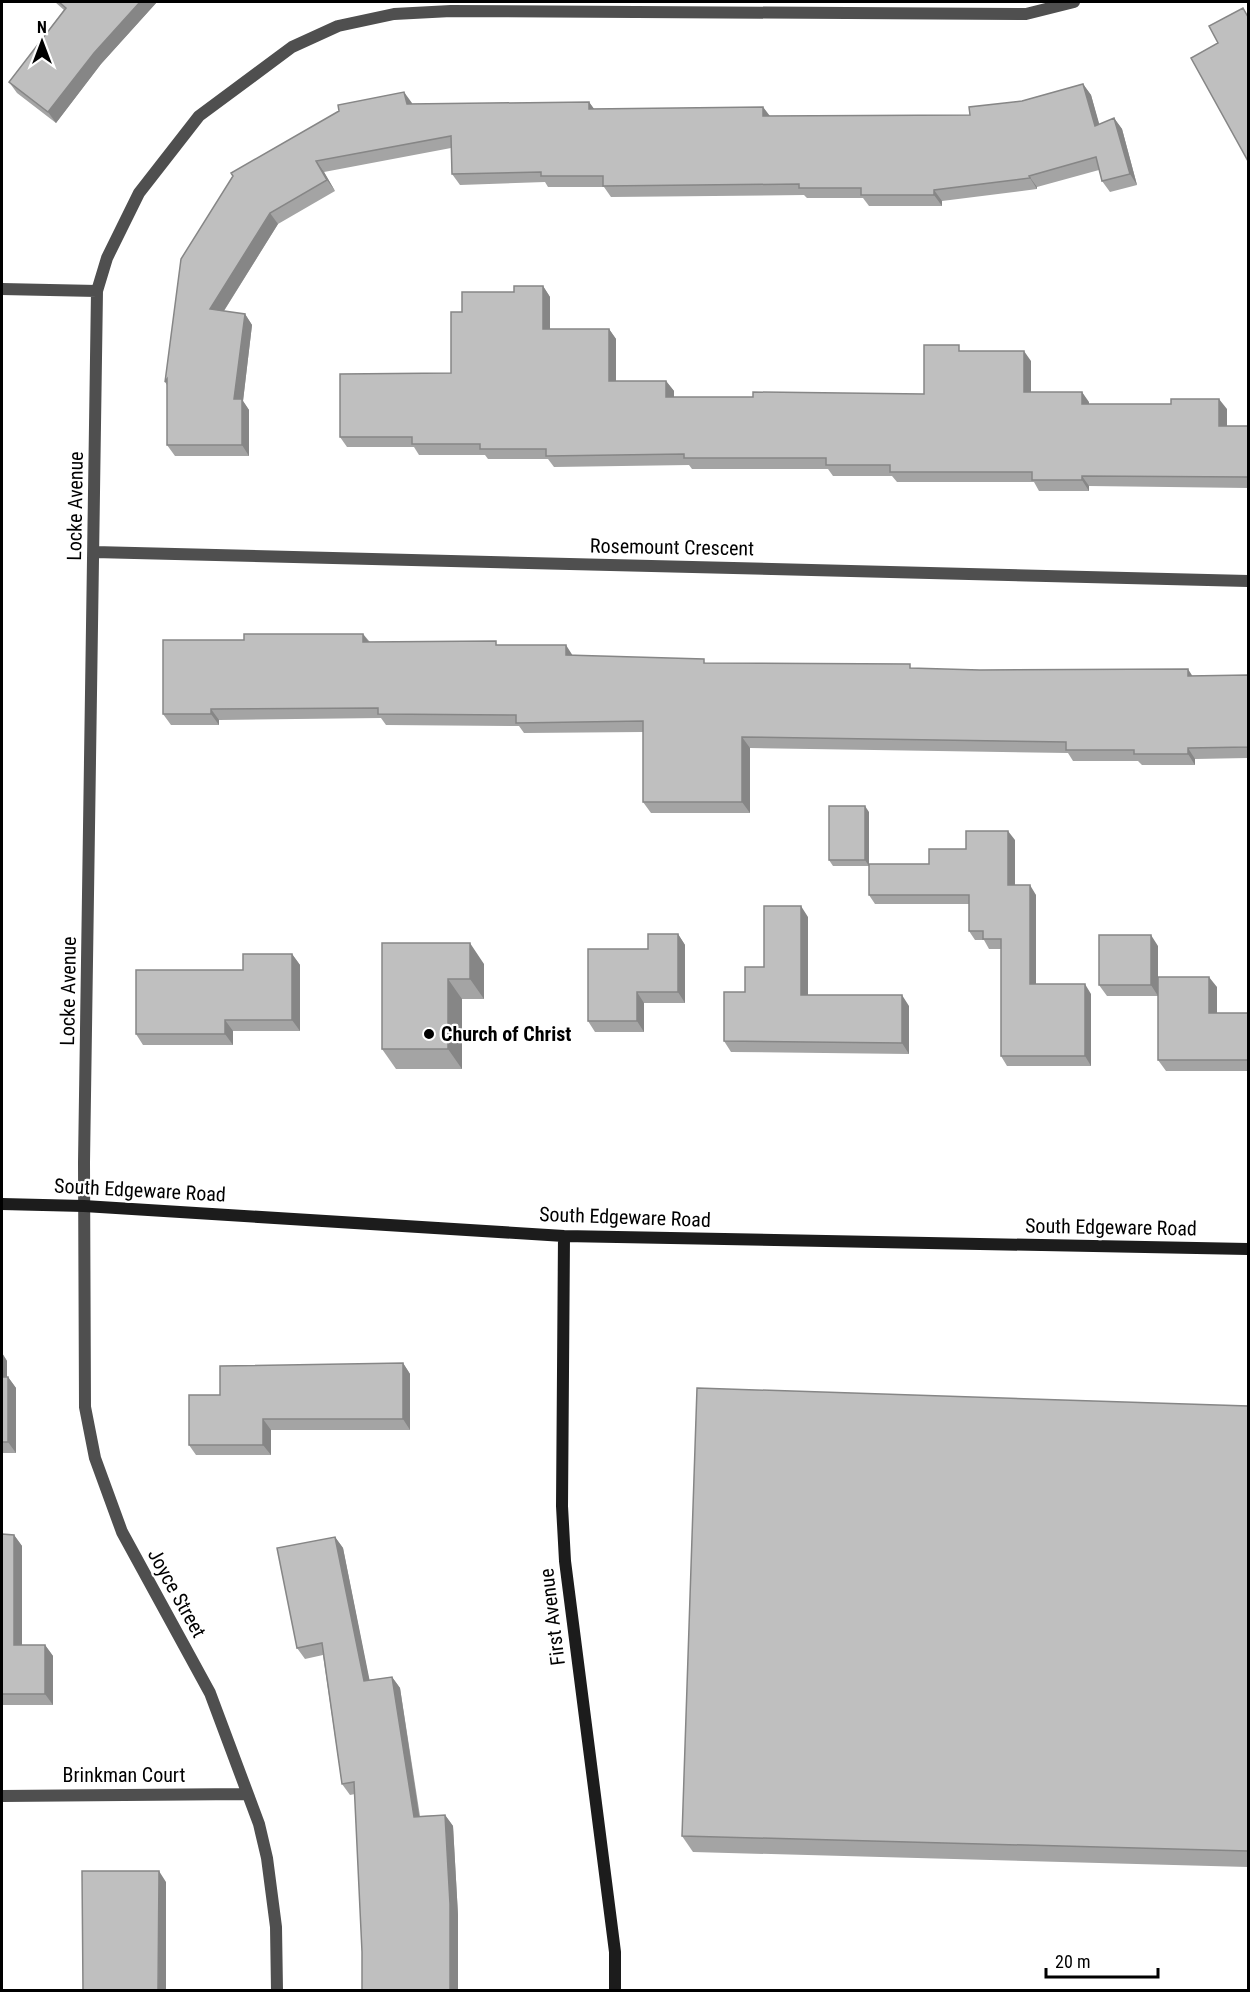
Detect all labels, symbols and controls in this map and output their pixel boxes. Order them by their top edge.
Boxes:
north arrow [12,12,72,72]
text: N [37,18,47,37]
street label: Locke Avenue [62,451,88,561]
street label: Rosemount Crescent [590,534,754,560]
street label: Locke Avenue [55,936,81,1046]
place label: Church of Christ [441,1022,571,1046]
marker: Church of Christ [422,1027,436,1041]
street label: South Edgeware Road [54,1174,226,1206]
street label: South Edgeware Road [539,1202,711,1232]
street label: South Edgeware Road [1025,1214,1197,1240]
street label: Joyce Street [143,1544,211,1642]
street label: First Avenue [534,1567,570,1667]
street label: Brinkman Court [63,1763,185,1787]
scale bar [1046,1941,1158,1979]
text: 20 m [1055,1951,1090,1972]

